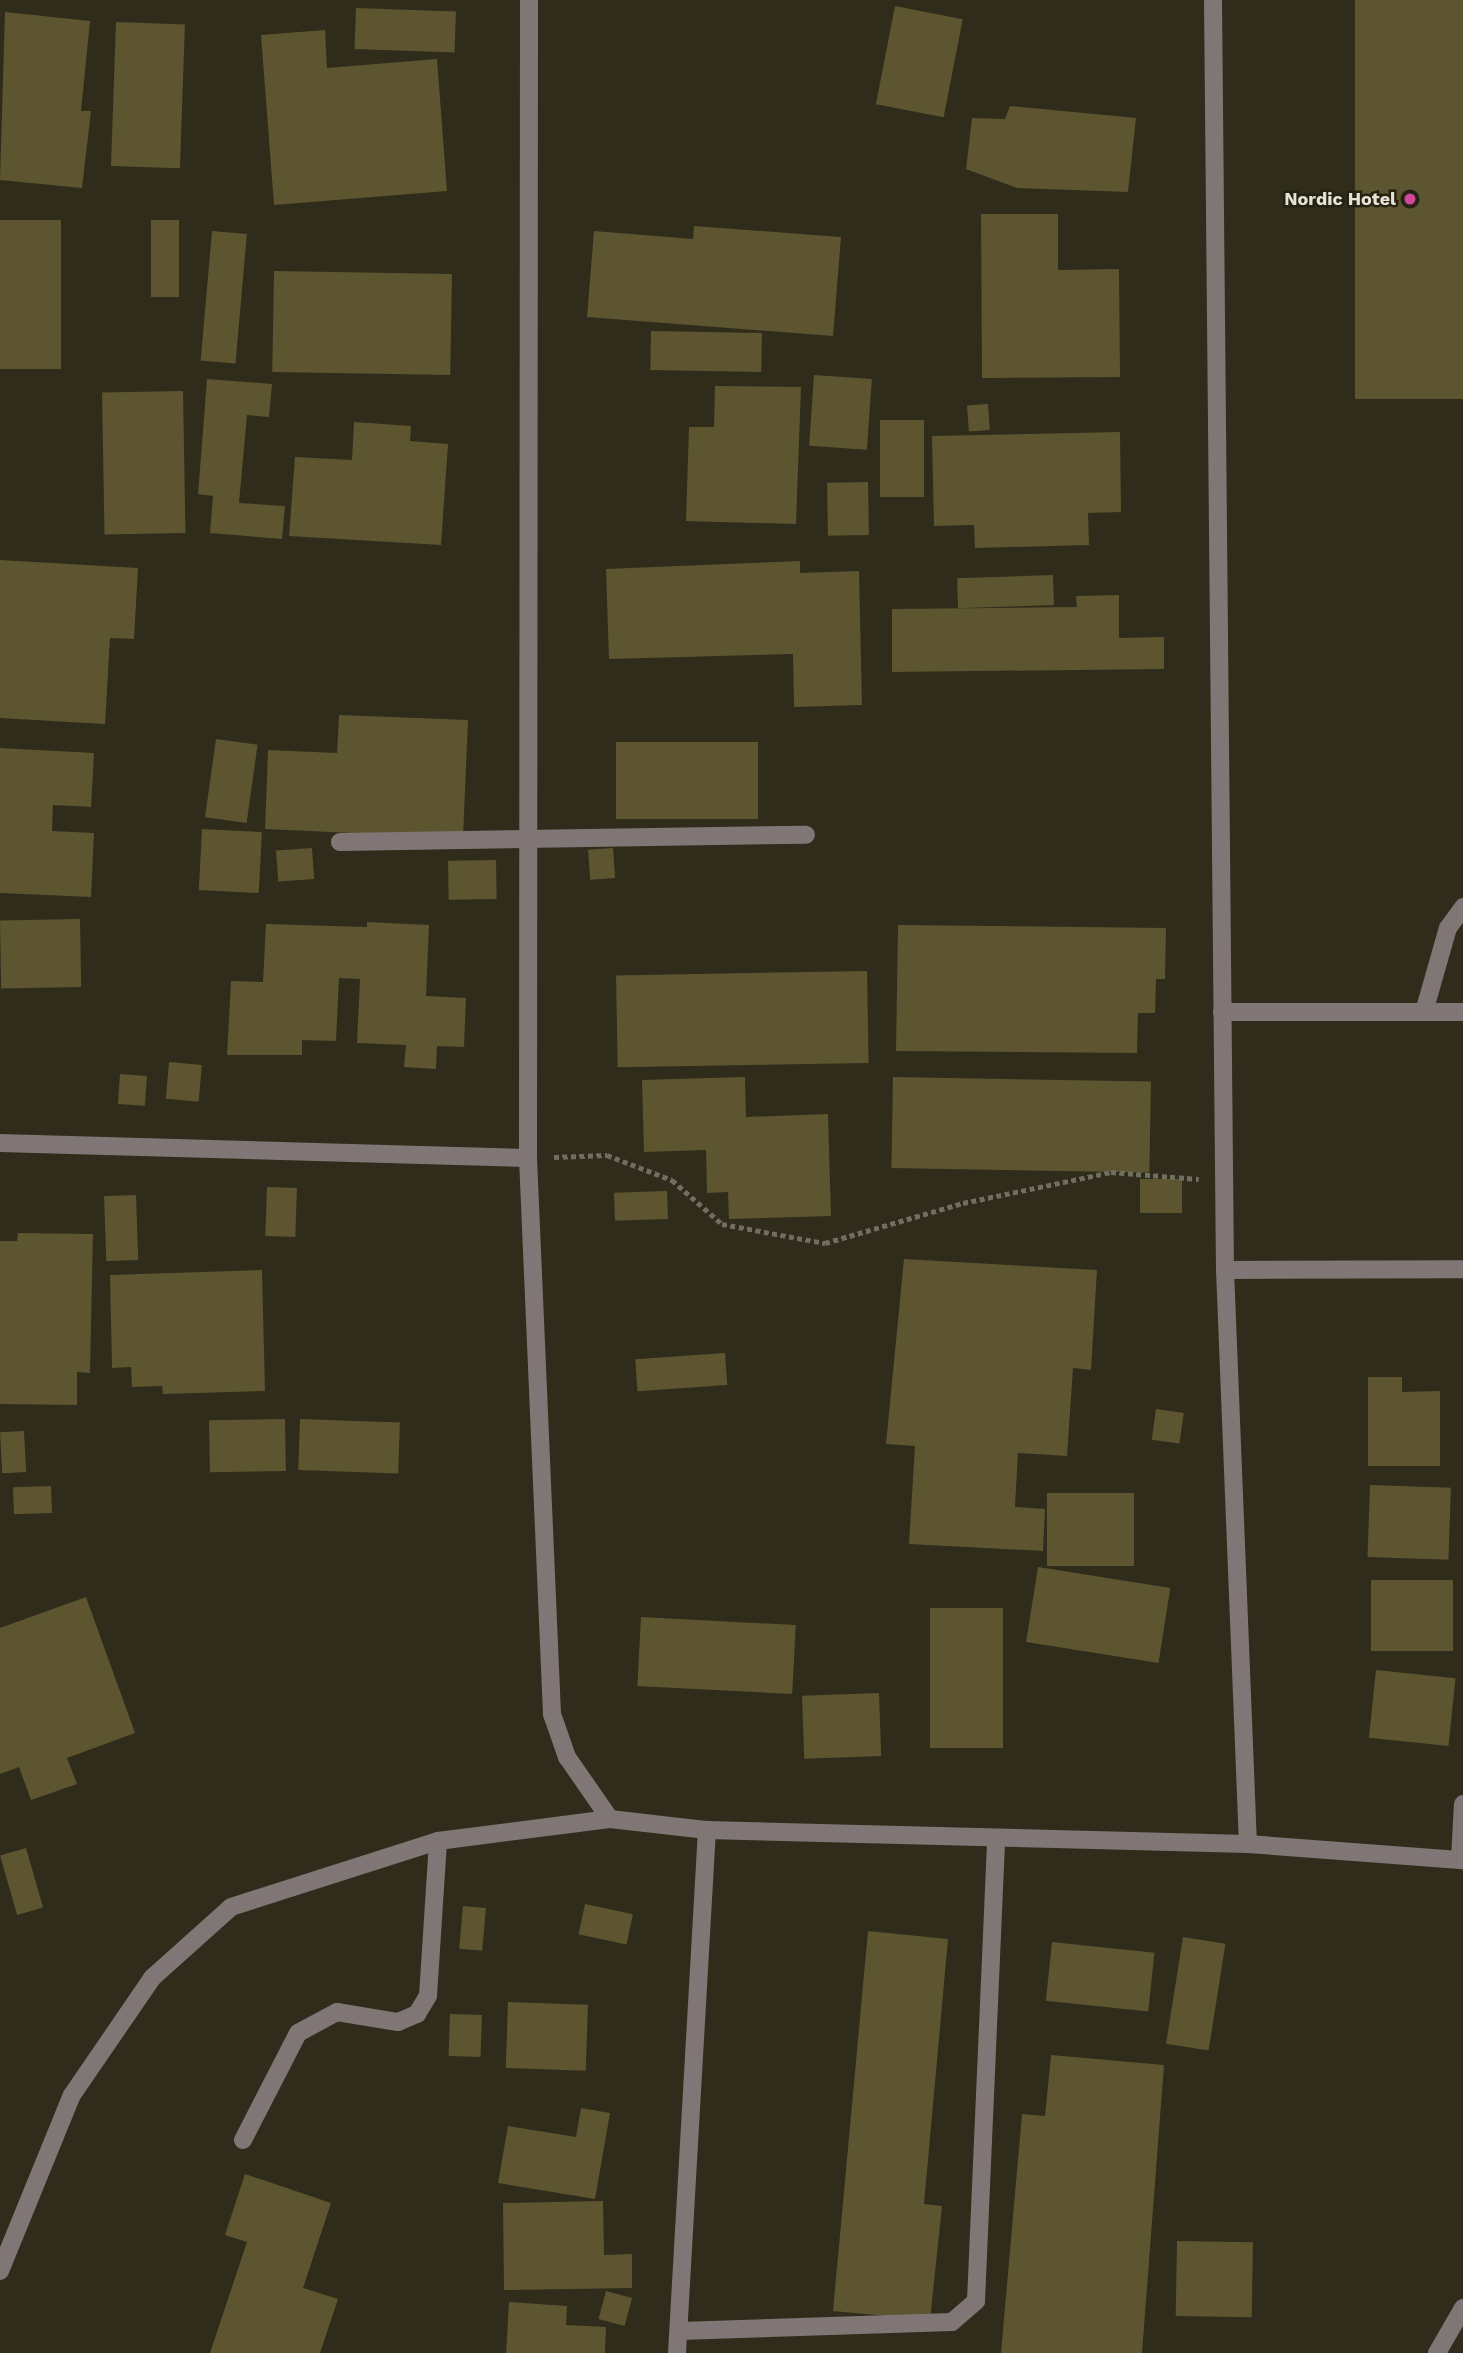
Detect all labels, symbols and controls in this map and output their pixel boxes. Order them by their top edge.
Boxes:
place label: Nordic Hotel [1284,188,1396,210]
marker: Nordic Hotel [1402,191,1418,207]

